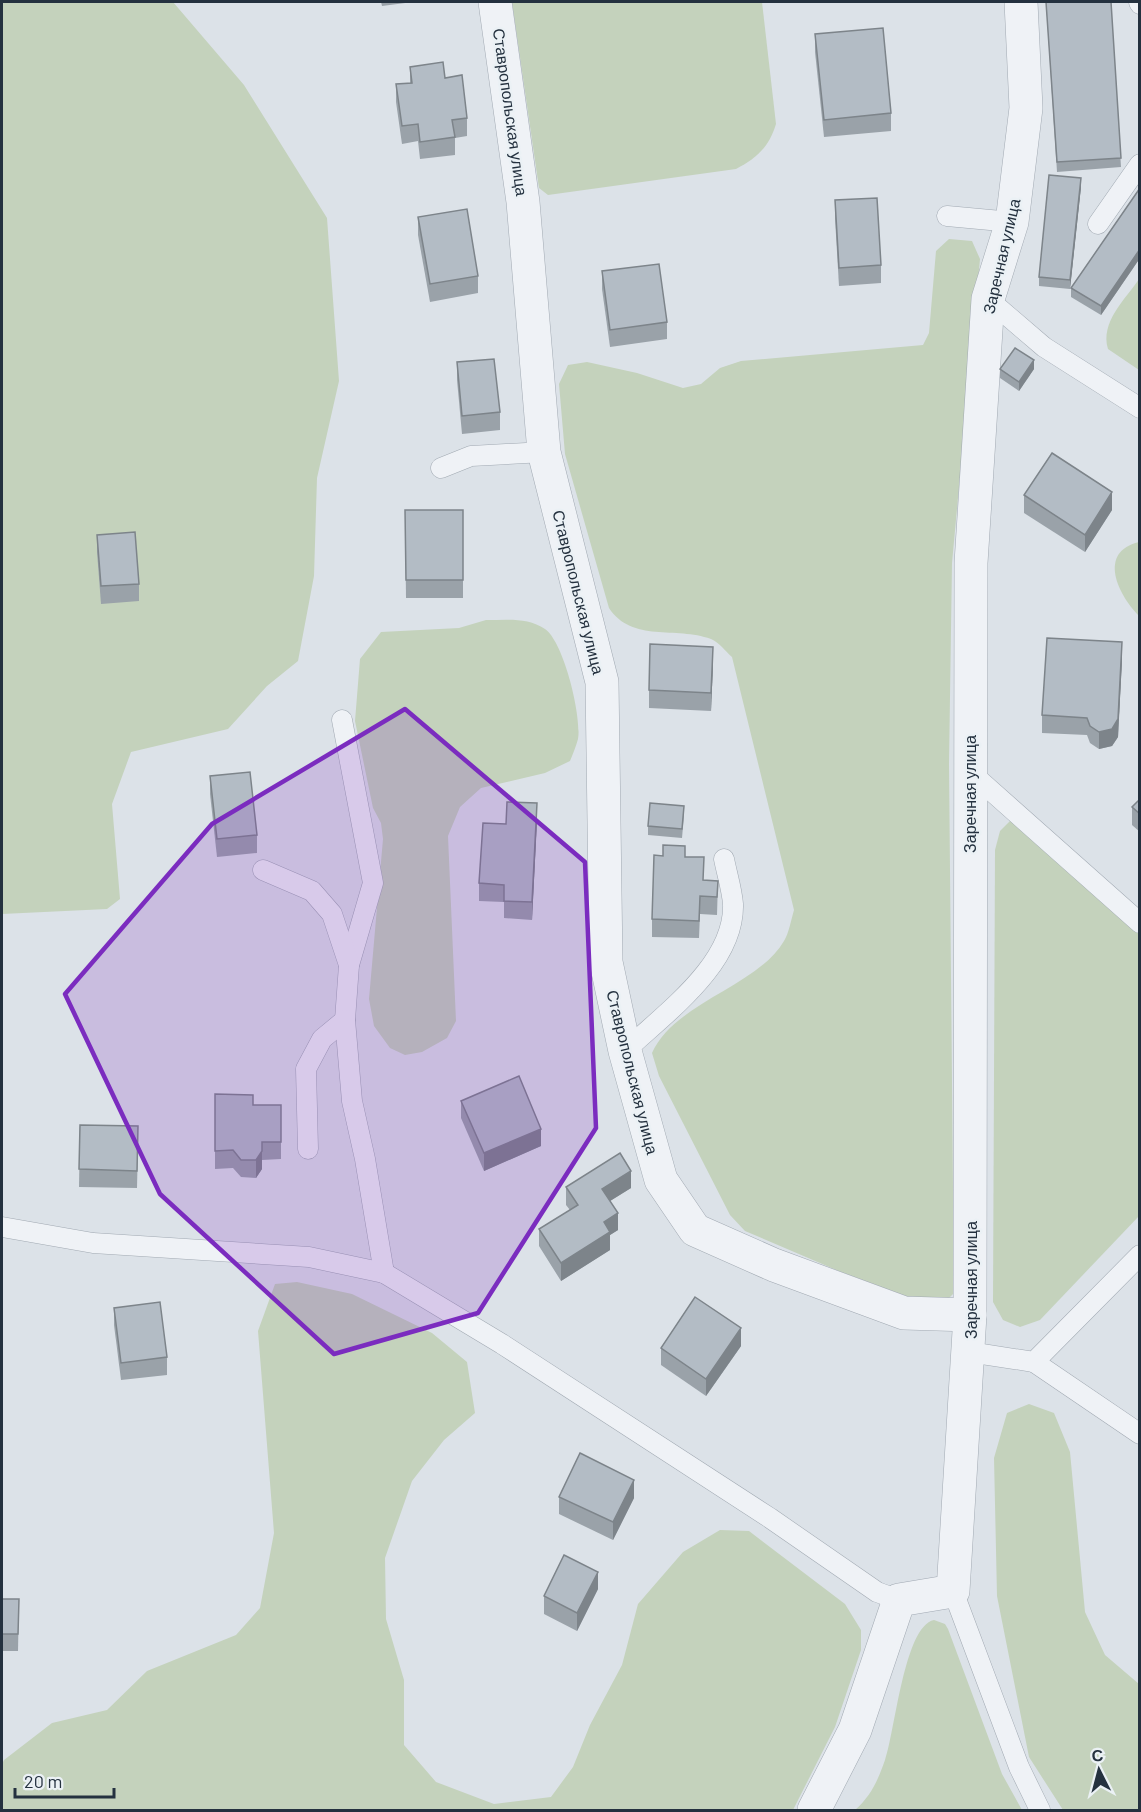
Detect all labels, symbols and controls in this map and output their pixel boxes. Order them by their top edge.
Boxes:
street label: Ставропольская улица [490,27,532,197]
street label: Заречная улица [978,196,1024,316]
street label: Ставропольская улица [549,508,609,676]
street label: Заречная улица [960,735,979,853]
street label: Ставропольская улица [603,988,663,1156]
street label: Заречная улица [961,1221,980,1339]
north arrow [1069,1740,1129,1800]
text: С [1091,1744,1105,1765]
scale bar [15,1761,114,1799]
text: 20 m [24,1770,62,1792]

